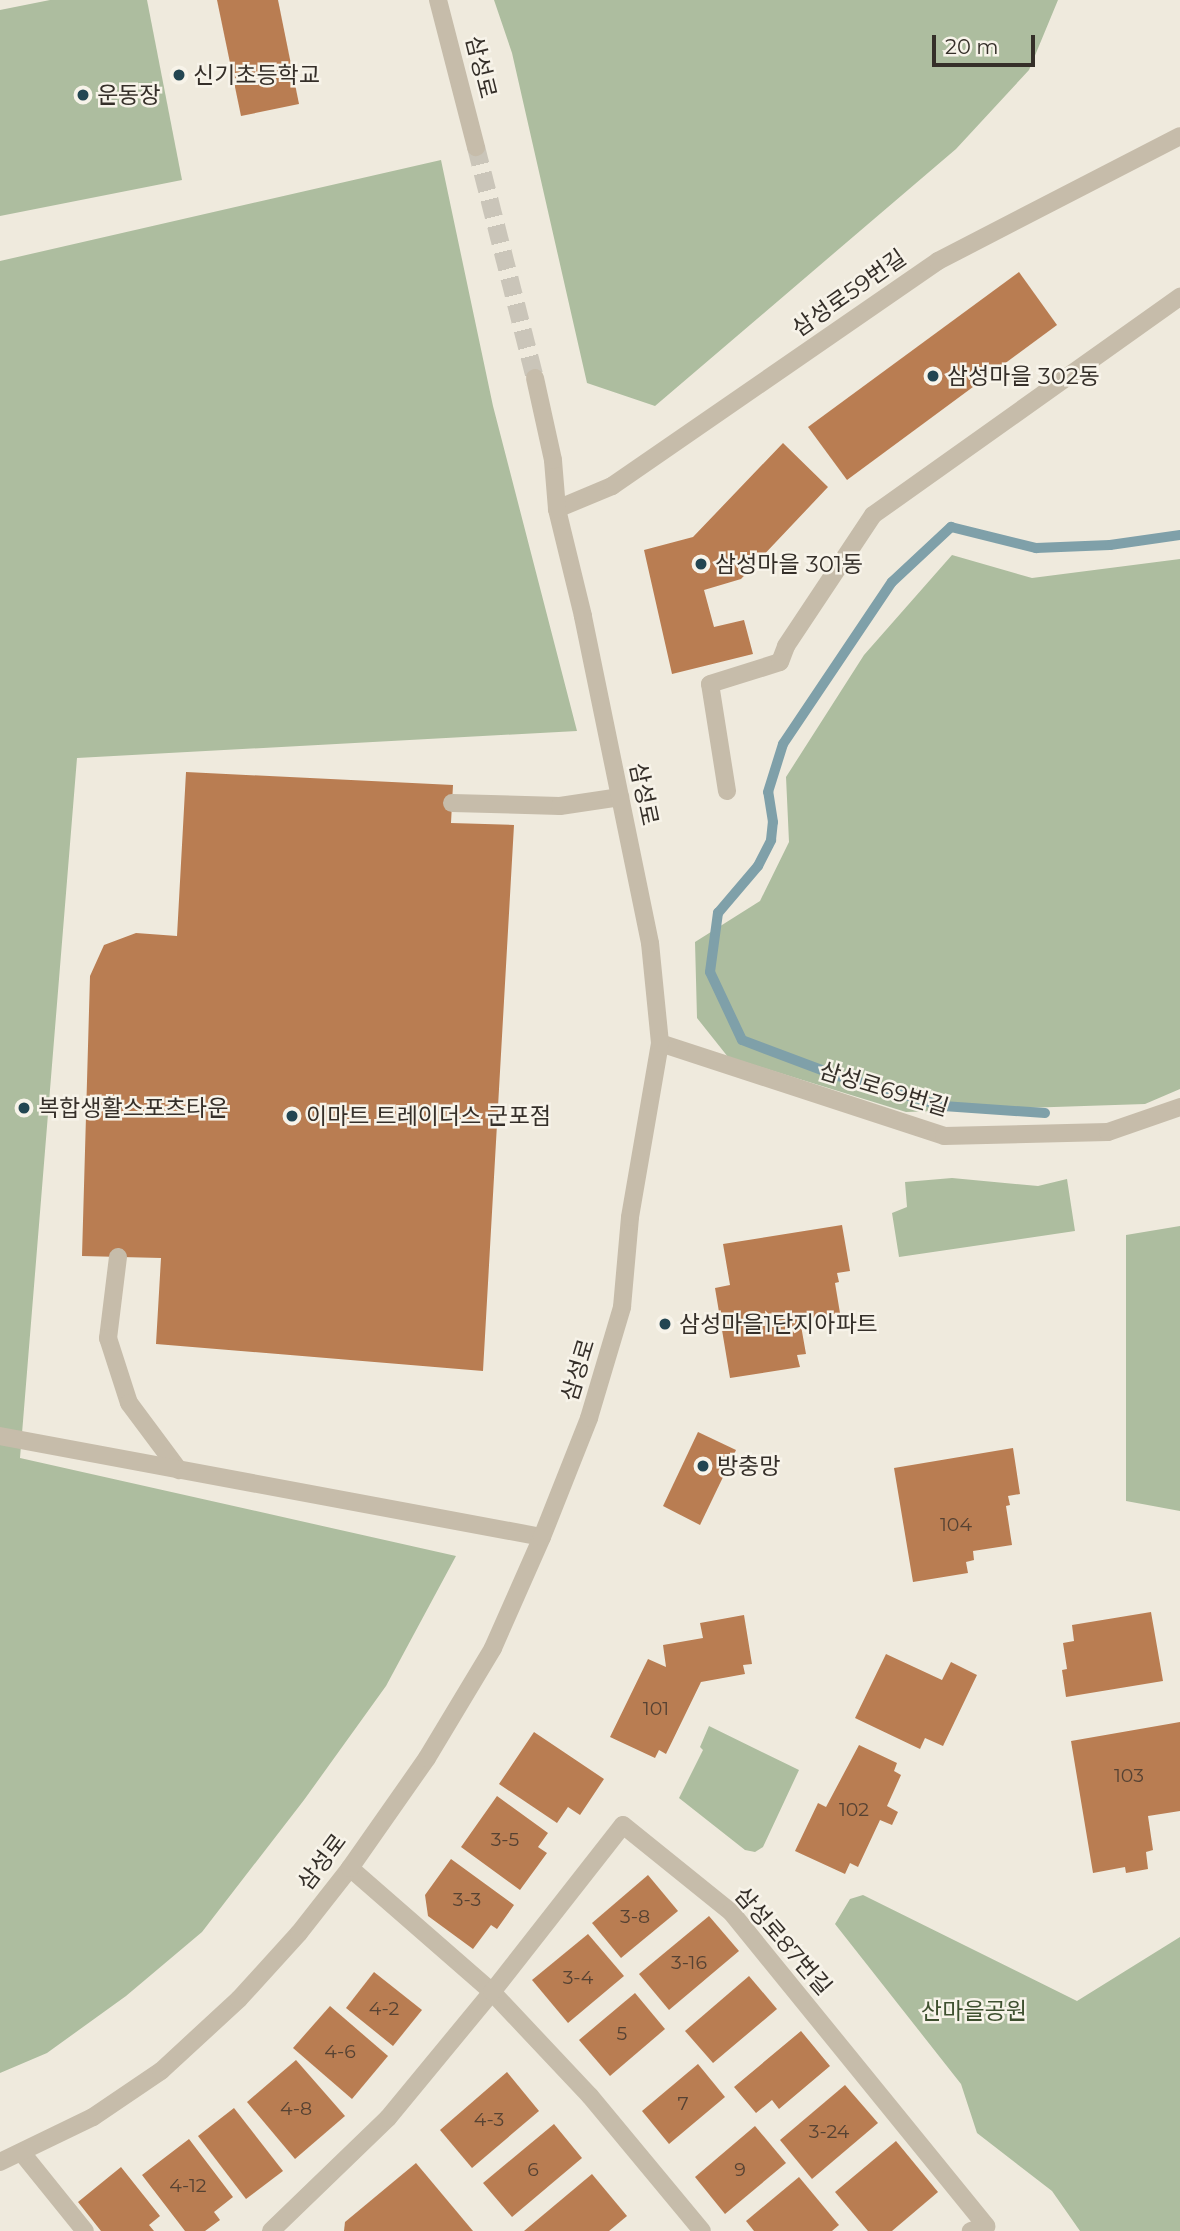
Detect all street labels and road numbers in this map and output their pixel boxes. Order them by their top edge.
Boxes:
street label: 삼성로 [460,33,502,101]
street label: 삼성로59번길 [787,244,911,342]
street label: 삼성로 [624,760,664,828]
street label: 삼성로69번길 [816,1056,952,1122]
street label: 삼성로 [556,1336,600,1404]
street label: 삼성로 [292,1828,352,1896]
street label: 삼성로87번길 [729,1881,837,2001]

